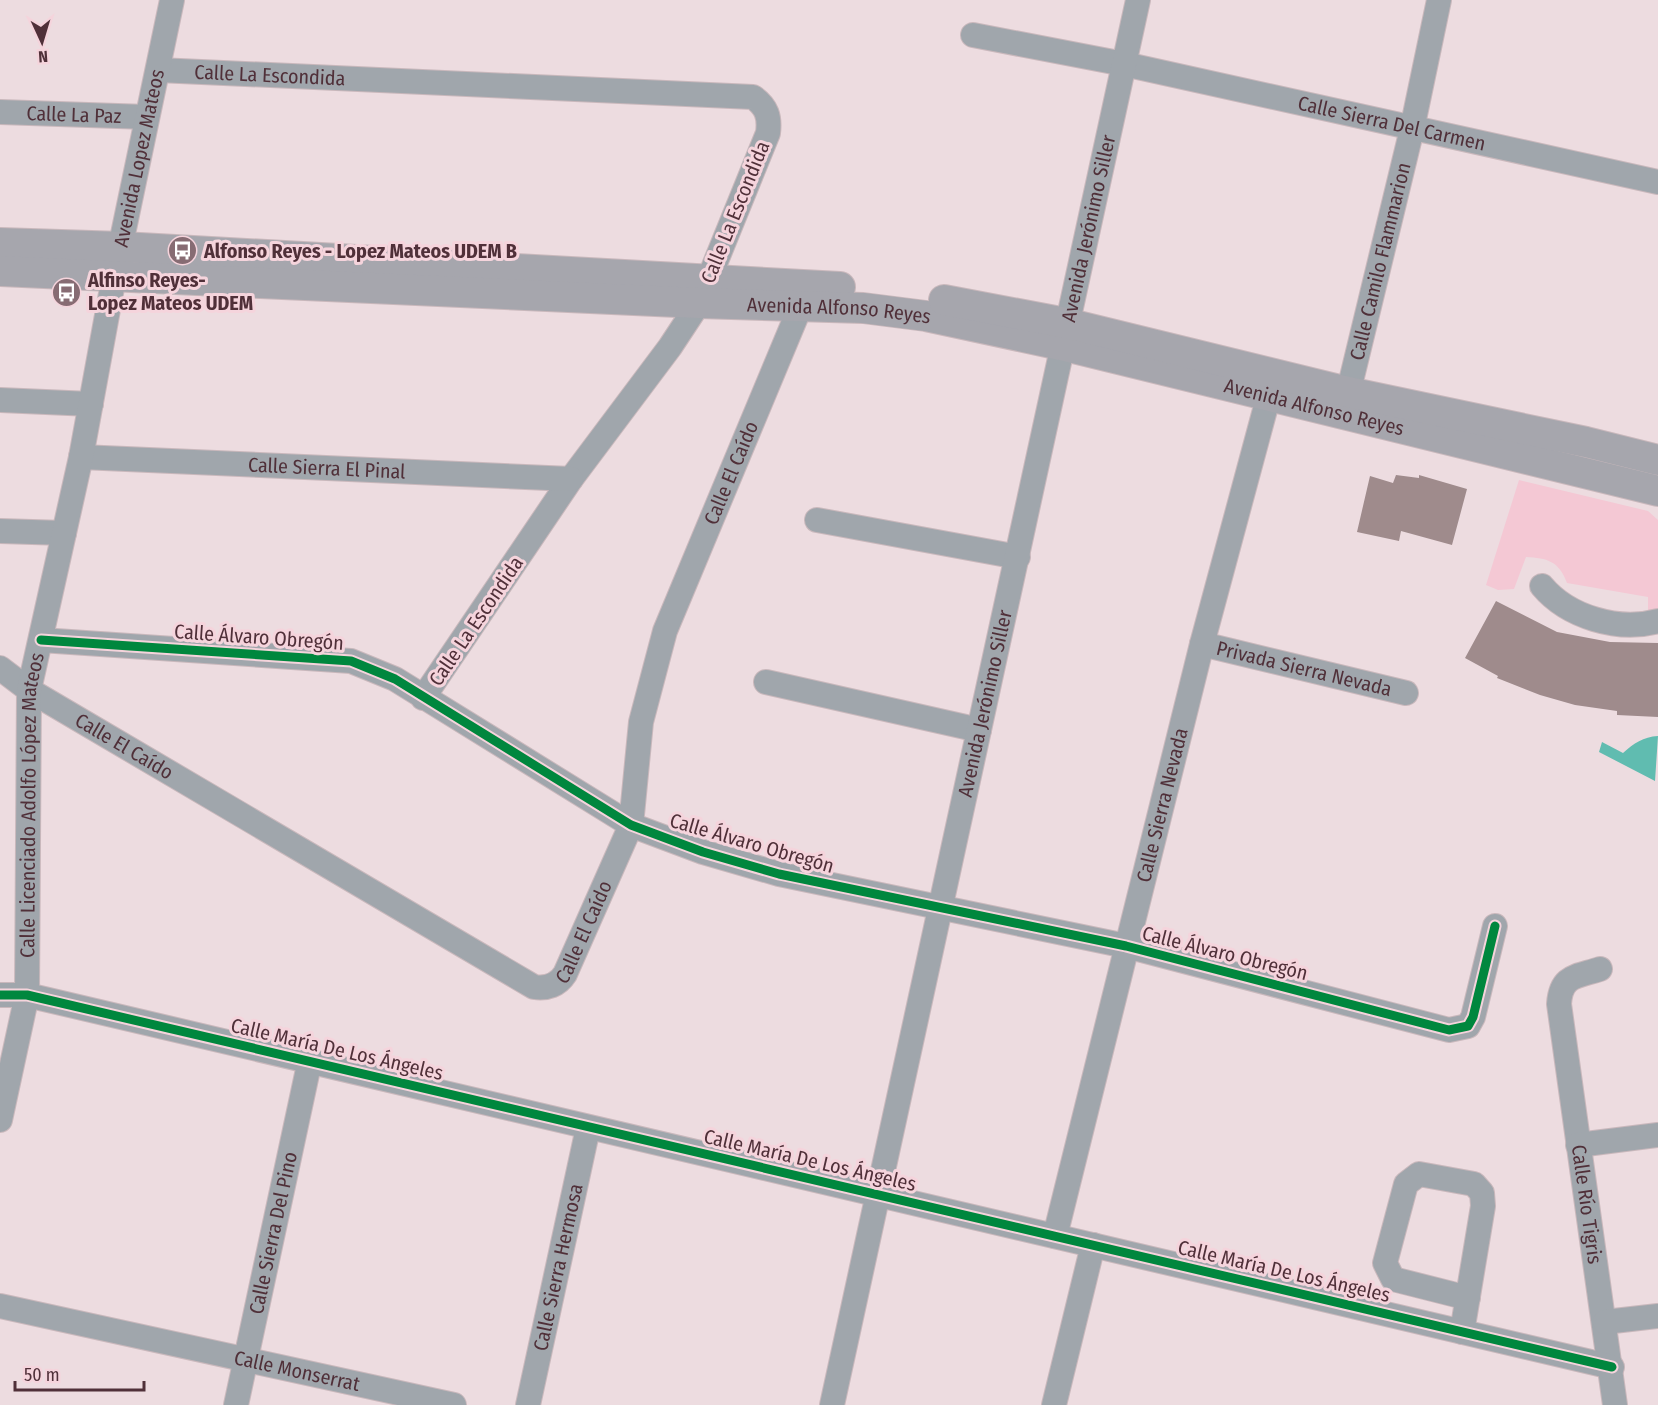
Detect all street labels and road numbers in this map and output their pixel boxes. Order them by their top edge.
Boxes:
street label: Calle La Escondida [194,60,346,90]
street label: Avenida Lopez Mateos [109,67,169,249]
street label: Calle Sierra Del Carmen [1296,91,1488,156]
street label: Calle La Paz [26,101,122,128]
street label: Avenida Jerónimo Siller [1056,133,1120,324]
street label: Calle La Escondida [696,137,774,287]
street label: Calle Camilo Flammarion [1345,160,1415,363]
street label: Avenida Alfonso Reyes [747,292,933,329]
street label: Avenida Alfonso Reyes [1222,373,1407,440]
street label: Calle El Caído [699,417,763,528]
street label: Calle Sierra El Pinal [248,453,406,484]
street label: Calle La Escondida [424,552,528,690]
street label: Avenida Jerónimo Siller [953,608,1017,799]
street label: Calle Álvaro Obregón [173,619,345,655]
street label: Privada Sierra Nevada [1214,636,1394,701]
street label: Calle Licenciado Adolfo López Mateos [15,650,49,958]
street label: Calle El Caído [71,708,178,784]
street label: Calle Sierra Nevada [1131,725,1193,885]
street label: Calle Álvaro Obregón [667,808,837,878]
street label: Calle El Caído [550,877,617,989]
street label: Calle Álvaro Obregón [1140,921,1310,985]
street label: Calle María De Los Ángeles [229,1013,445,1085]
street label: Calle María De Los Ángeles [702,1124,918,1196]
street label: Calle Río Tigris [1567,1143,1607,1265]
street label: Calle Sierra Del Pino [244,1150,302,1316]
street label: Calle Sierra Hermosa [528,1181,588,1353]
street label: Calle María De Los Ángeles [1176,1235,1392,1307]
street label: Calle Monserrat [232,1345,363,1396]

